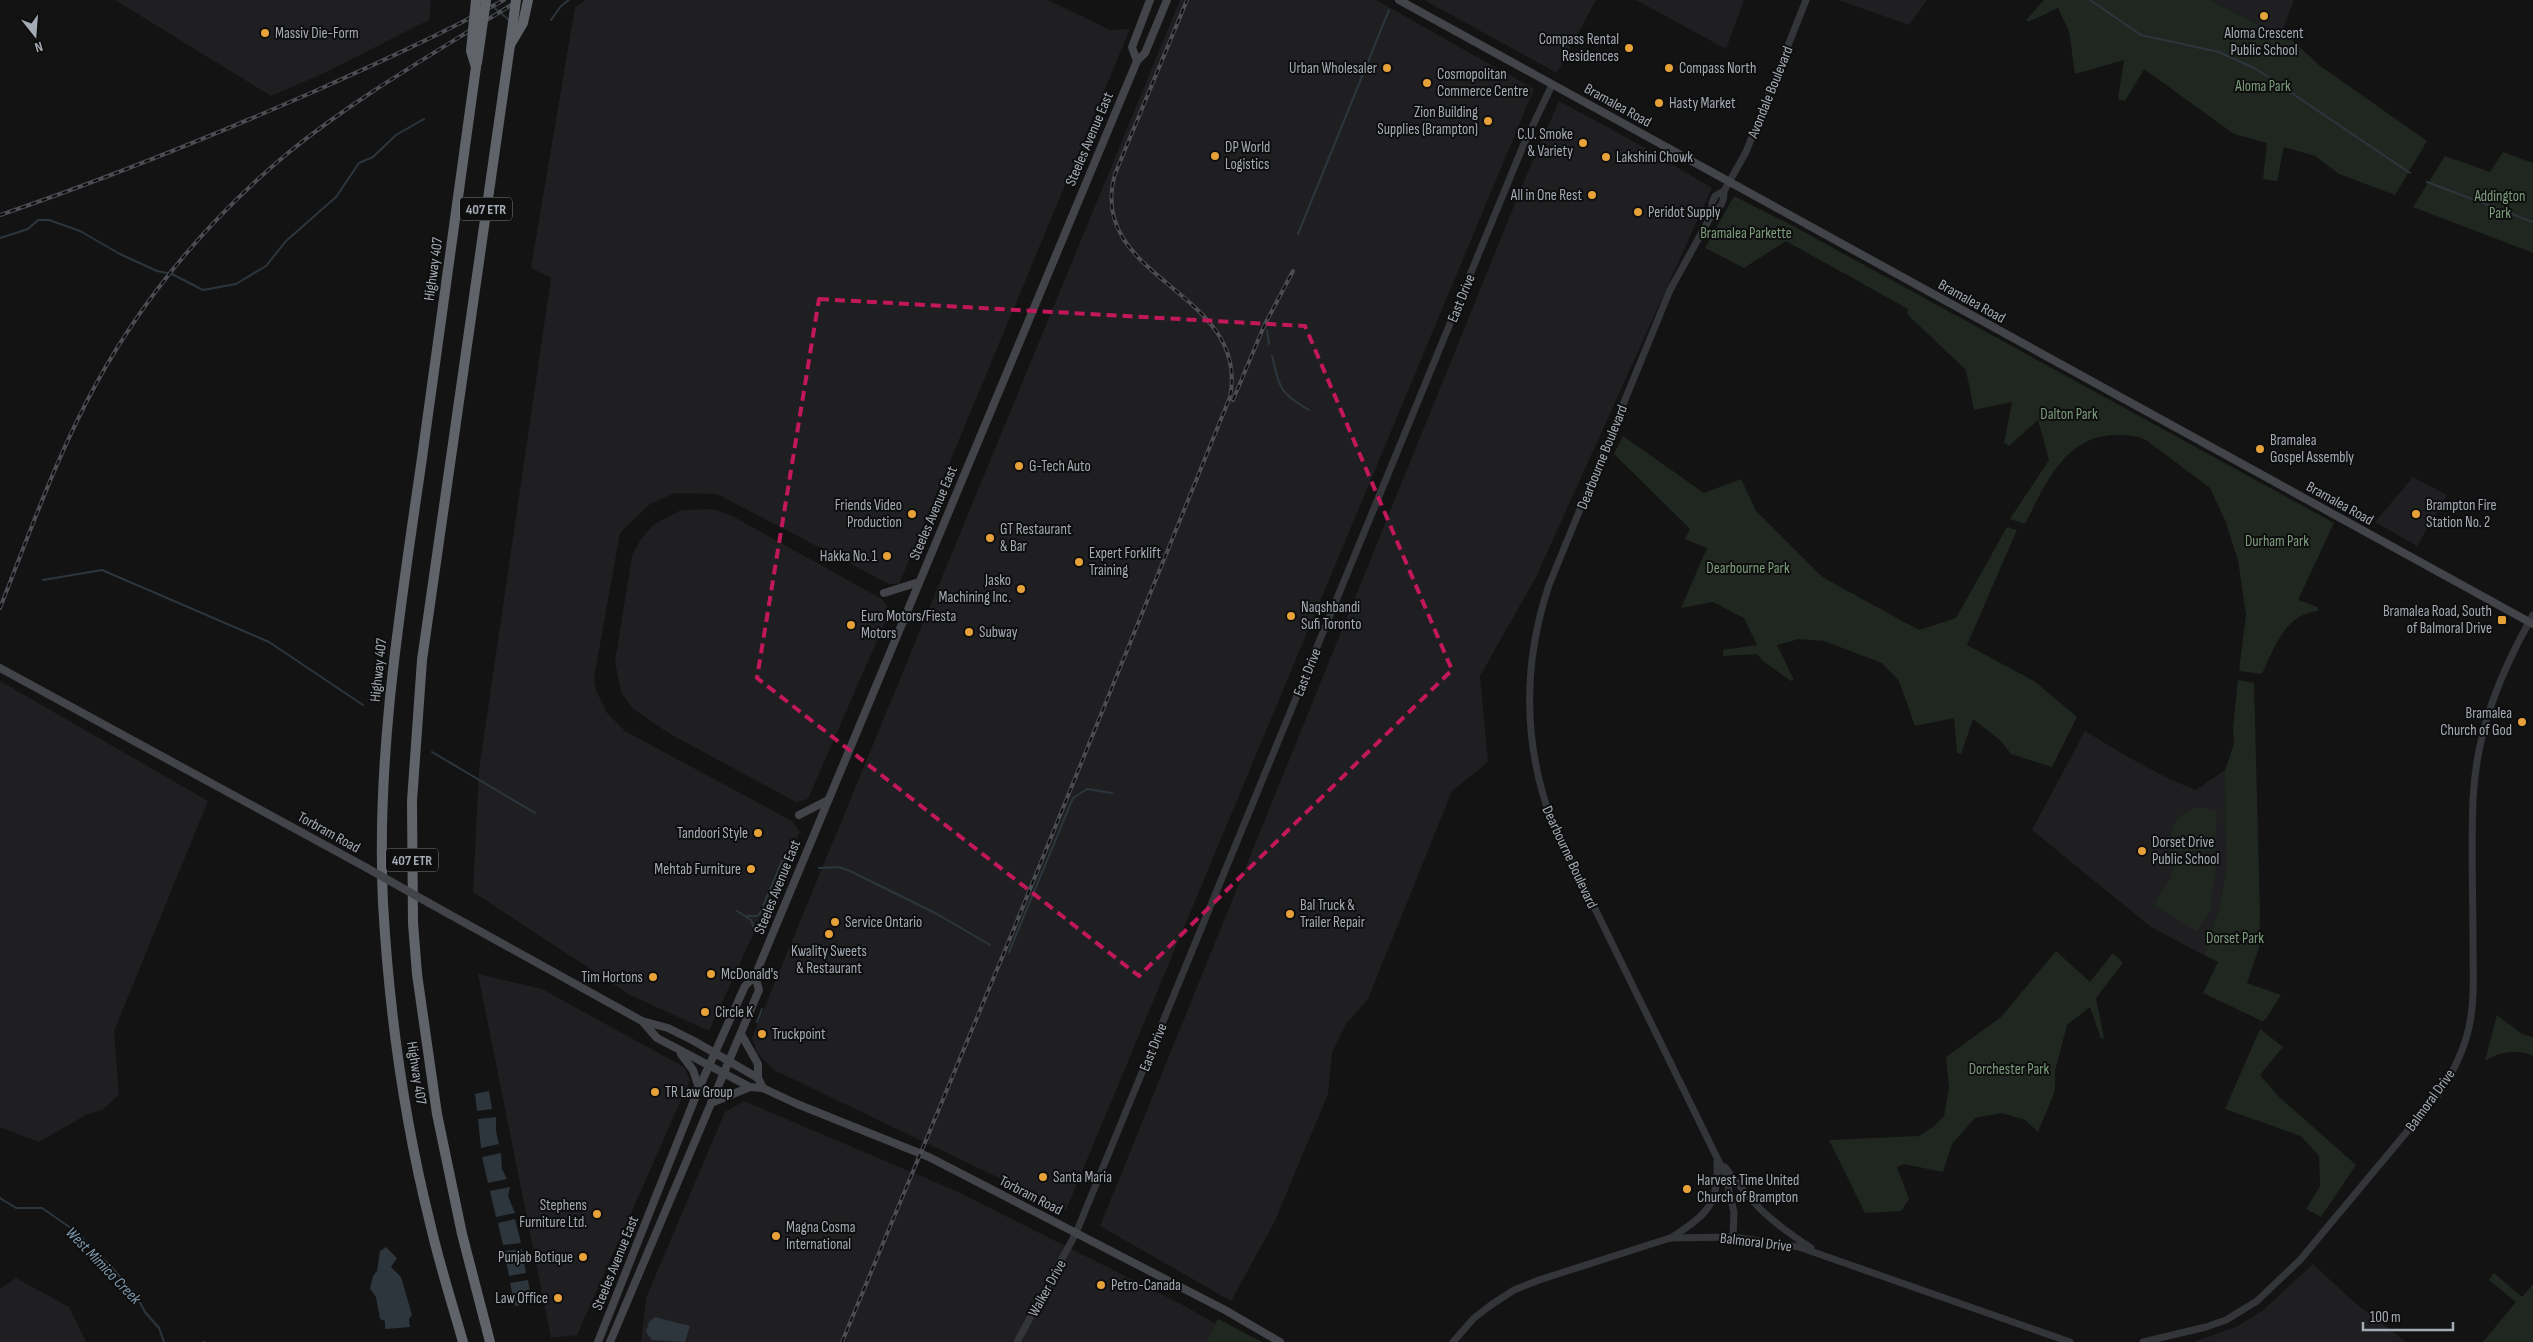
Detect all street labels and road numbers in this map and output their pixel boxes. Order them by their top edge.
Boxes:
street label: Avondale Boulevard [1743,43,1798,142]
street label: Bramalea Road [1581,79,1655,132]
street label: Steeles Avenue East [1061,89,1118,189]
road number: 407 ETR [460,198,512,220]
street label: Highway 407 [420,236,447,302]
street label: East Drive [1443,271,1480,325]
street label: Bramalea Road [1935,275,2009,328]
street label: Dearbourne Boulevard [1573,402,1632,512]
street label: Steeles Avenue East [905,463,962,563]
street label: Bramalea Road [2303,477,2377,530]
street label: Highway 407 [366,637,391,703]
street label: East Drive [1289,645,1326,699]
street label: Dearbourne Boulevard [1537,803,1602,911]
street label: Torbram Road [294,807,363,857]
street label: Steeles Avenue East [750,837,805,937]
road number: 407 ETR [386,848,438,872]
street label: East Drive [1135,1020,1172,1074]
street label: Highway 407 [402,1040,431,1106]
street label: Balmoral Drive [2401,1065,2459,1135]
street label: Torbram Road [996,1171,1066,1220]
street label: Steeles Avenue East [588,1213,643,1313]
street label: Balmoral Drive [1719,1229,1793,1256]
street label: Walker Drive [1024,1256,1071,1320]

